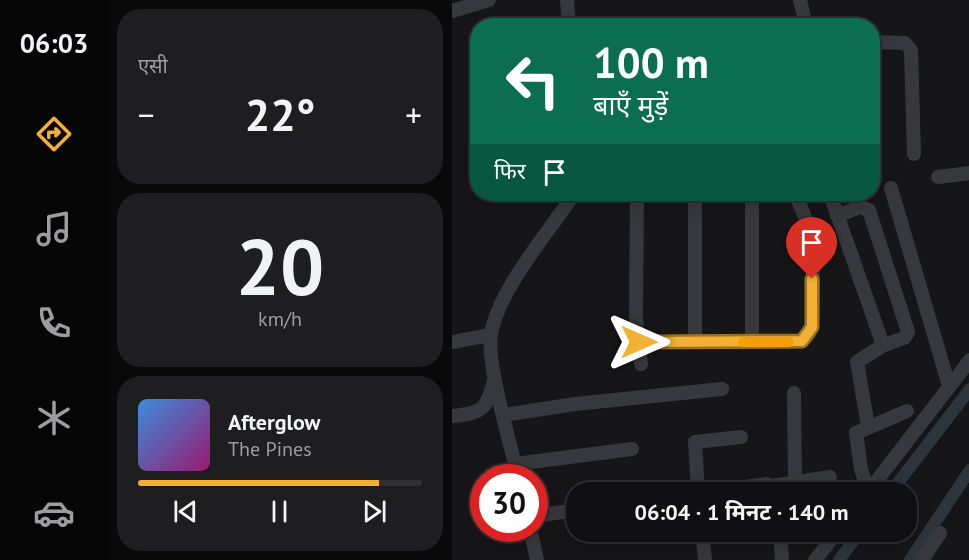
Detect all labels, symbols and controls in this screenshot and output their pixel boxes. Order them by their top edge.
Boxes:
text: 06:03 [20,26,88,60]
text: 100 m [593,35,709,90]
icon: left [494,42,572,120]
text: एसी [138,53,168,79]
text: 22° [245,85,315,143]
text: बाएँ मुड़ें [593,88,668,122]
text: − [138,93,155,136]
text: + [405,93,422,136]
icon: directions [33,113,75,155]
icon: arrive [538,156,571,189]
text: फिर [494,157,526,185]
icon: music [33,208,75,250]
text: 20 [236,216,324,317]
pin [786,217,837,279]
icon: arrive [795,226,828,259]
icon: phone [33,302,75,344]
text: km/h [258,306,302,332]
position arrow [607,310,671,374]
icon: climate [33,397,75,439]
text: Afterglow [228,408,320,436]
text: The Pines [228,436,312,462]
speed limit sign: 30 [470,464,548,542]
icon: car [33,492,75,534]
icon: previous [169,495,202,528]
icon: pause [263,495,296,528]
icon: next [358,495,391,528]
text: 06:04 · 1 मिनट · 140 m [634,498,849,526]

